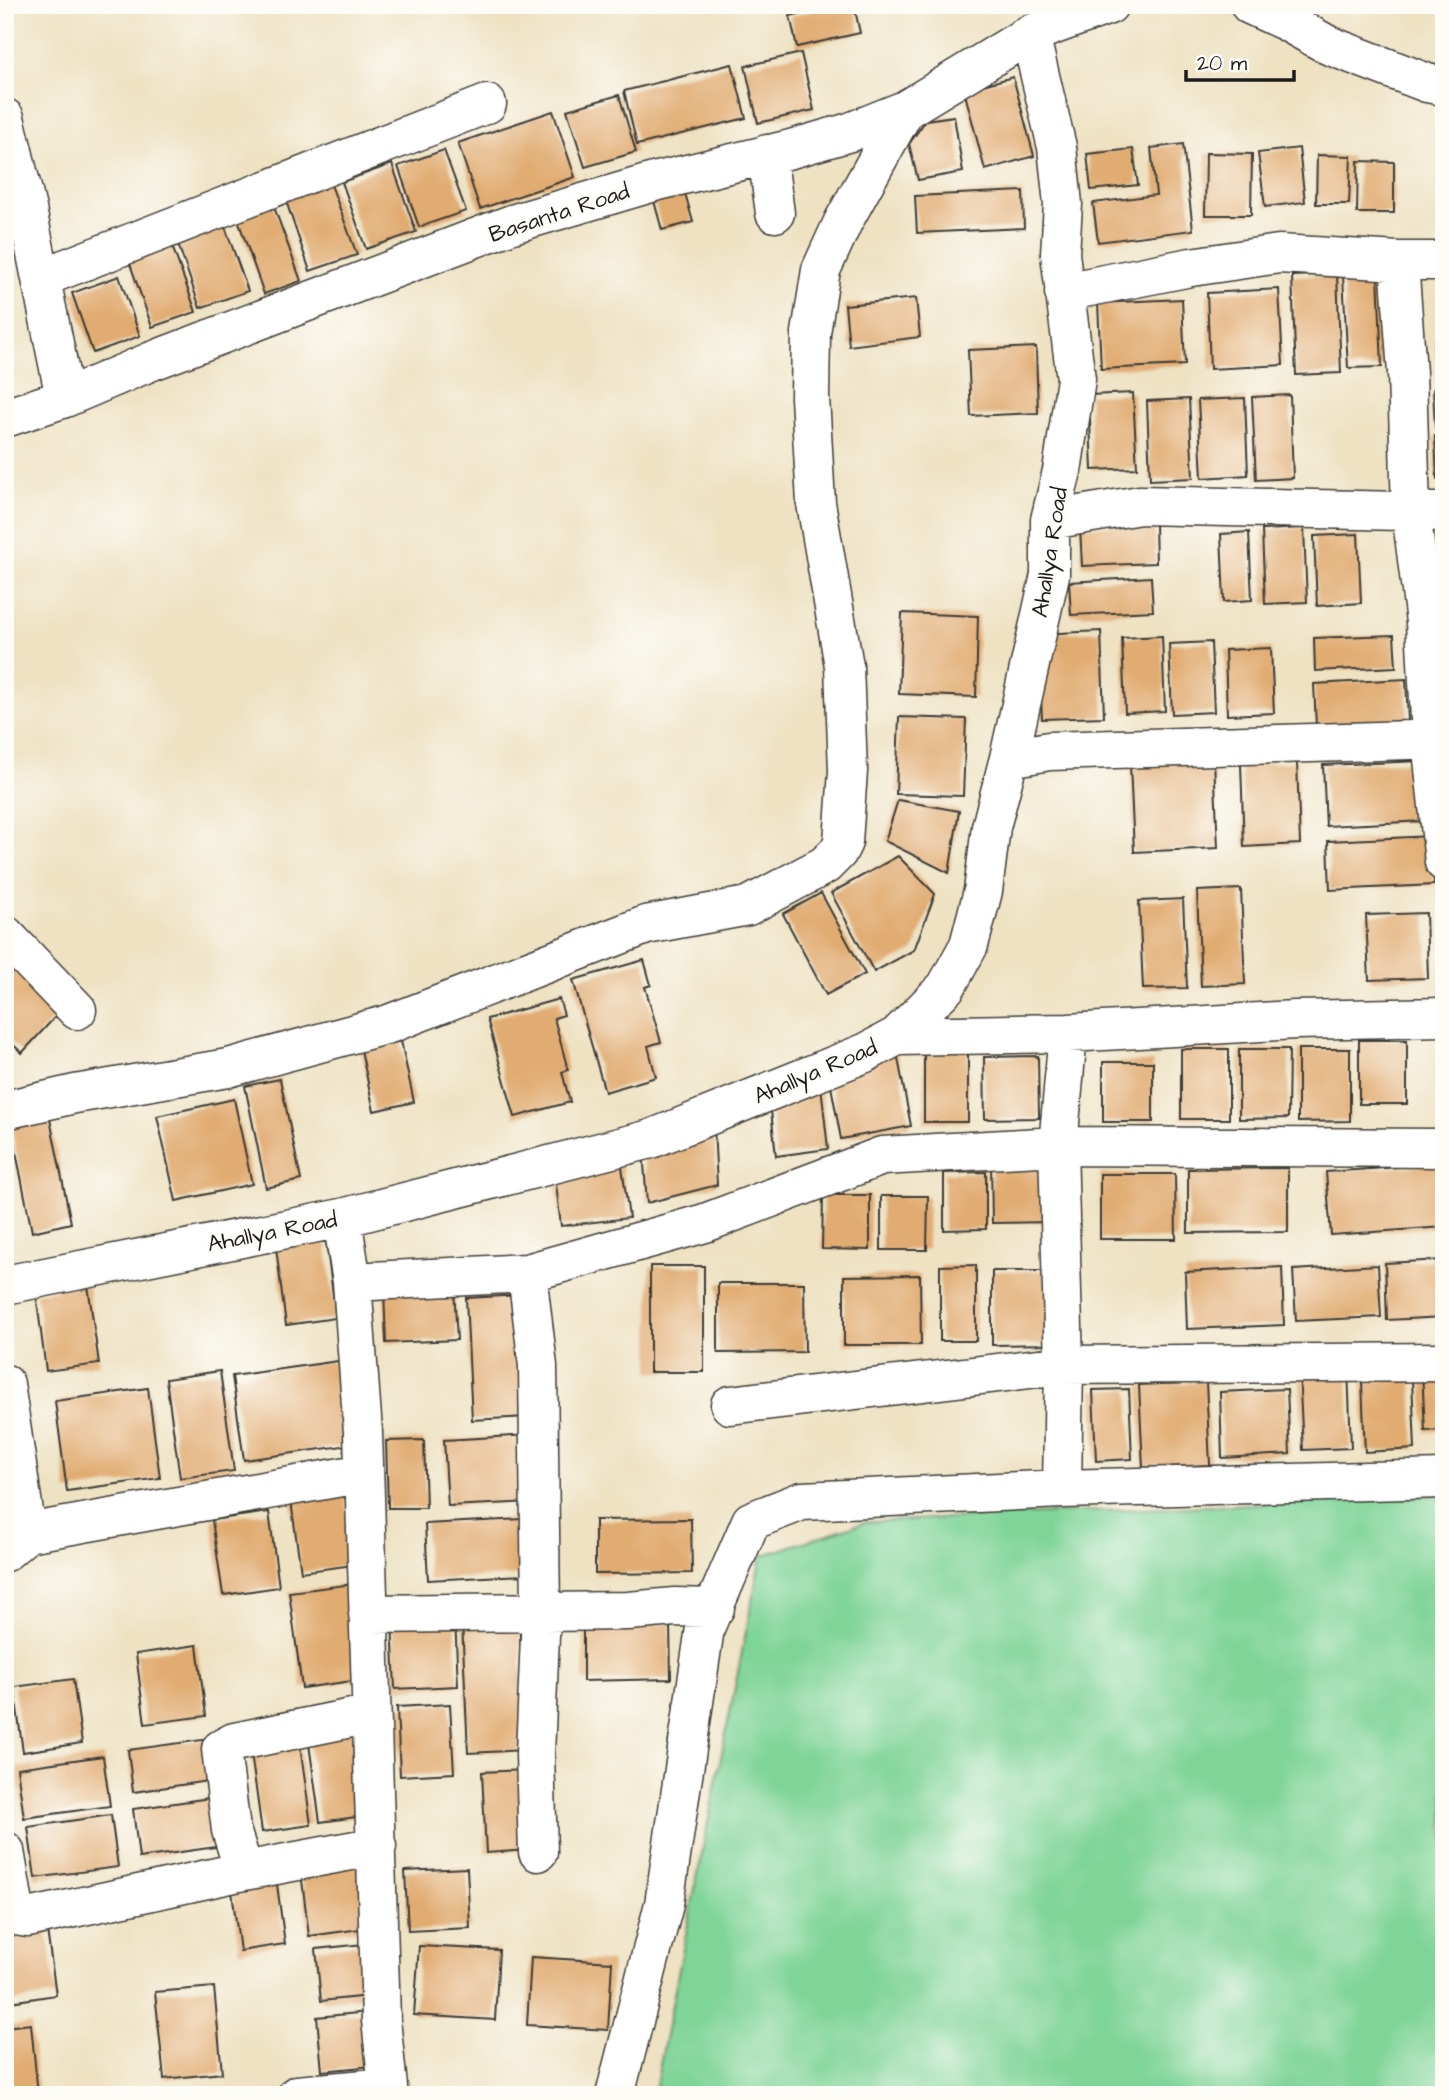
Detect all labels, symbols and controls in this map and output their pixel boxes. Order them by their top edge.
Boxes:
scale bar [1186,38,1295,82]
text: 20 m [1197,49,1248,78]
street label: Basanta Road [485,175,634,251]
street label: Ahallya Road [1024,485,1077,620]
street label: Ahallya Road [749,1031,883,1113]
street label: Ahallya Road [205,1204,340,1261]

